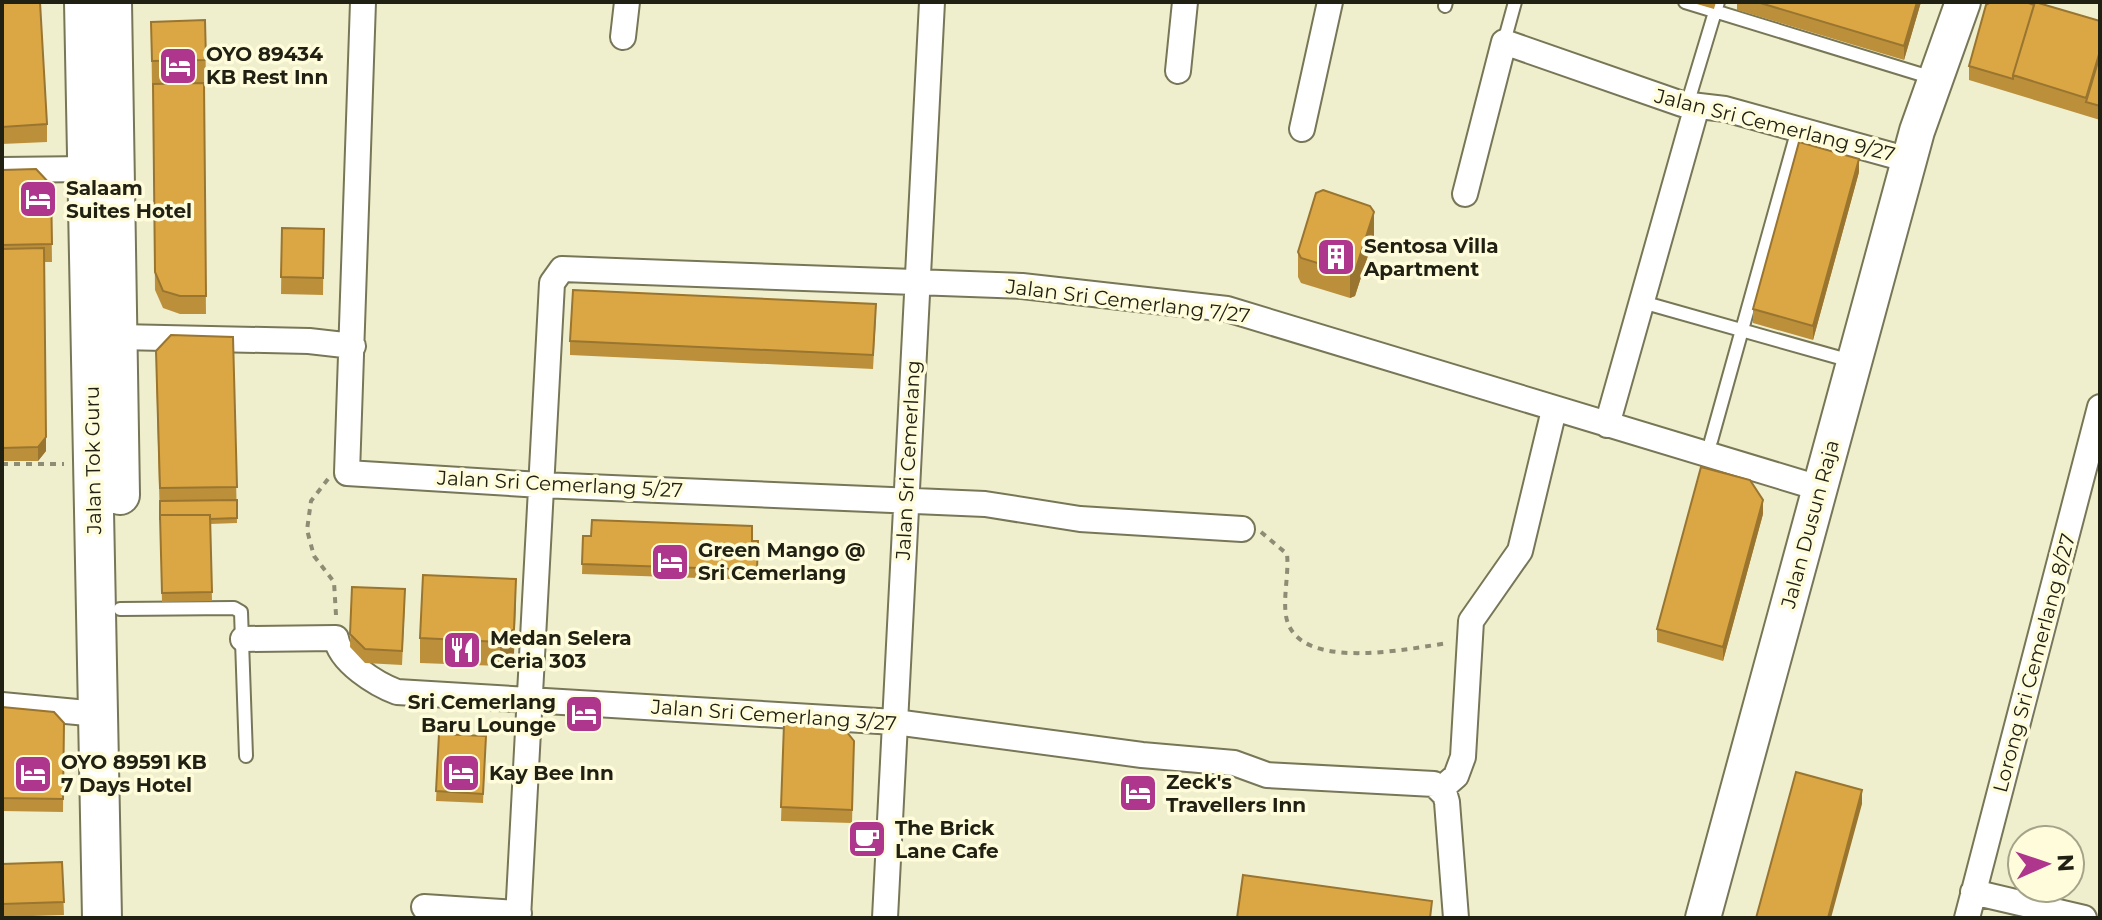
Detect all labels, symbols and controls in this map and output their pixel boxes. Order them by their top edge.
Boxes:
place label: OYO 89434 KB Rest Inn [206,42,328,89]
hotel icon: OYO 89434 KB Rest Inn [157,45,199,87]
street label: Jalan Sri Cemerlang 9/27 [1651,83,1898,166]
place label: Salaam Suites Hotel [66,176,192,223]
hotel icon: Salaam Suites Hotel [17,178,59,220]
place label: Sentosa Villa Apartment [1363,234,1499,281]
building icon: Sentosa Villa Apartment [1315,236,1357,278]
street label: Jalan Sri Cemerlang 7/27 [1004,274,1251,328]
street label: Jalan Sri Cemerlang [891,360,925,561]
street label: Jalan Tok Guru [80,386,106,535]
street label: Jalan Dusun Raja [1776,437,1844,612]
street label: Jalan Sri Cemerlang 5/27 [435,466,684,502]
street label: Lorong Sri Cemerlang 8/27 [1988,531,2080,795]
place label: Green Mango @ Sri Cemerlang [698,538,865,585]
hotel icon: Green Mango @ Sri Cemerlang [649,541,691,583]
place label: Medan Selera Ceria 303 [490,626,632,673]
restaurant icon: Medan Selera Ceria 303 [441,629,483,671]
place label: Sri Cemerlang Baru Lounge [408,690,556,737]
hotel icon: Sri Cemerlang Baru Lounge [563,693,605,735]
street label: Jalan Sri Cemerlang 3/27 [649,694,898,736]
place label: OYO 89591 KB 7 Days Hotel [61,750,207,797]
hotel icon: Kay Bee Inn [440,752,482,794]
hotel icon: OYO 89591 KB 7 Days Hotel [12,753,54,795]
place label: Kay Bee Inn [489,761,614,785]
place label: Zeck's Travellers Inn [1166,770,1306,817]
hotel icon: Zeck's Travellers Inn [1117,772,1159,814]
place label: The Brick Lane Cafe [895,816,999,863]
cafe icon: The Brick Lane Cafe [846,818,888,860]
north arrow [2006,824,2086,904]
text: N [2052,853,2079,873]

